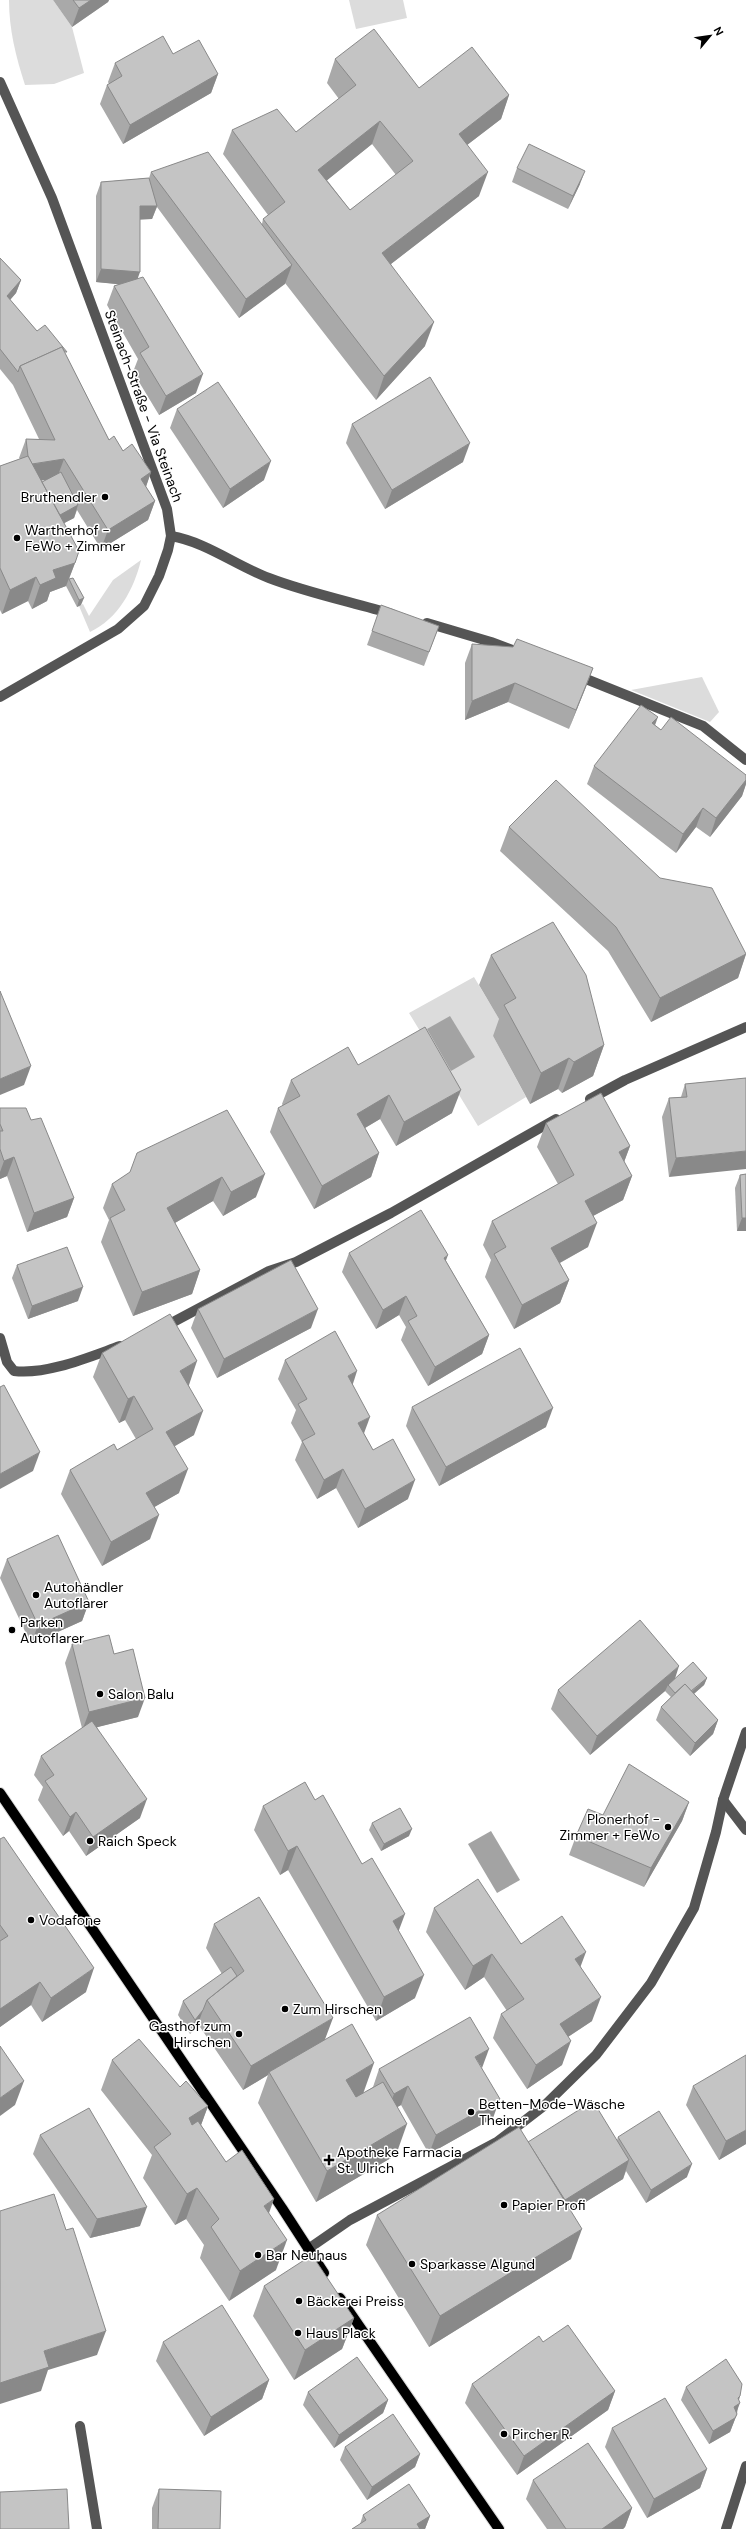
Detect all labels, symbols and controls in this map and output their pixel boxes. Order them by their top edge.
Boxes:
north arrow [690,16,730,56]
text: N [711,24,727,38]
street label: Steinach-Straße - Via Steinach [101,308,187,504]
place label: Bruthendler [21,488,97,506]
marker: Bruthendler [100,492,110,502]
place label: Wartherhof - FeWo + Zimmer [25,521,125,555]
marker: Wartherhof - FeWo + Zimmer [12,533,22,543]
place label: Autohändler Autoflarer [44,1578,124,1612]
marker: Autohändler Autoflarer [31,1590,41,1600]
place label: Parken Autoflarer [20,1613,84,1647]
marker: Parken Autoflarer [7,1625,17,1635]
place label: Salon Balu [108,1685,174,1703]
marker: Salon Balu [95,1689,105,1699]
place label: Plonerhof - Zimmer + FeWo [560,1810,660,1844]
marker: Plonerhof - Zimmer + FeWo [663,1822,673,1832]
place label: Raich Speck [98,1832,177,1850]
marker: Raich Speck [85,1836,95,1846]
place label: Vodafone [39,1911,101,1929]
marker: Vodafone [26,1915,36,1925]
place label: Zum Hirschen [293,2000,382,2018]
marker: Zum Hirschen [280,2004,290,2014]
place label: Gasthof zum Hirschen [149,2017,231,2051]
marker: Gasthof zum Hirschen [234,2029,244,2039]
place label: Betten-Mode-Wäsche Theiner [479,2095,625,2129]
marker: Betten-Mode-Wäsche Theiner [466,2107,476,2117]
place label: Apotheke Farmacia St. Ulrich [337,2143,462,2177]
marker: Apotheke Farmacia St. Ulrich [324,2155,334,2165]
place label: Papier Profi [512,2196,586,2214]
marker: Papier Profi [499,2200,509,2210]
place label: Bar Neuhaus [266,2246,347,2264]
marker: Bar Neuhaus [253,2250,263,2260]
place label: Sparkasse Algund [420,2255,535,2273]
marker: Sparkasse Algund [407,2259,417,2269]
place label: Bäckerei Preiss [307,2292,404,2310]
marker: Bäckerei Preiss [294,2296,304,2306]
place label: Haus Plack [306,2324,376,2342]
marker: Haus Plack [293,2328,303,2338]
place label: Pircher R. [512,2425,573,2443]
marker: Pircher R. [499,2429,509,2439]

